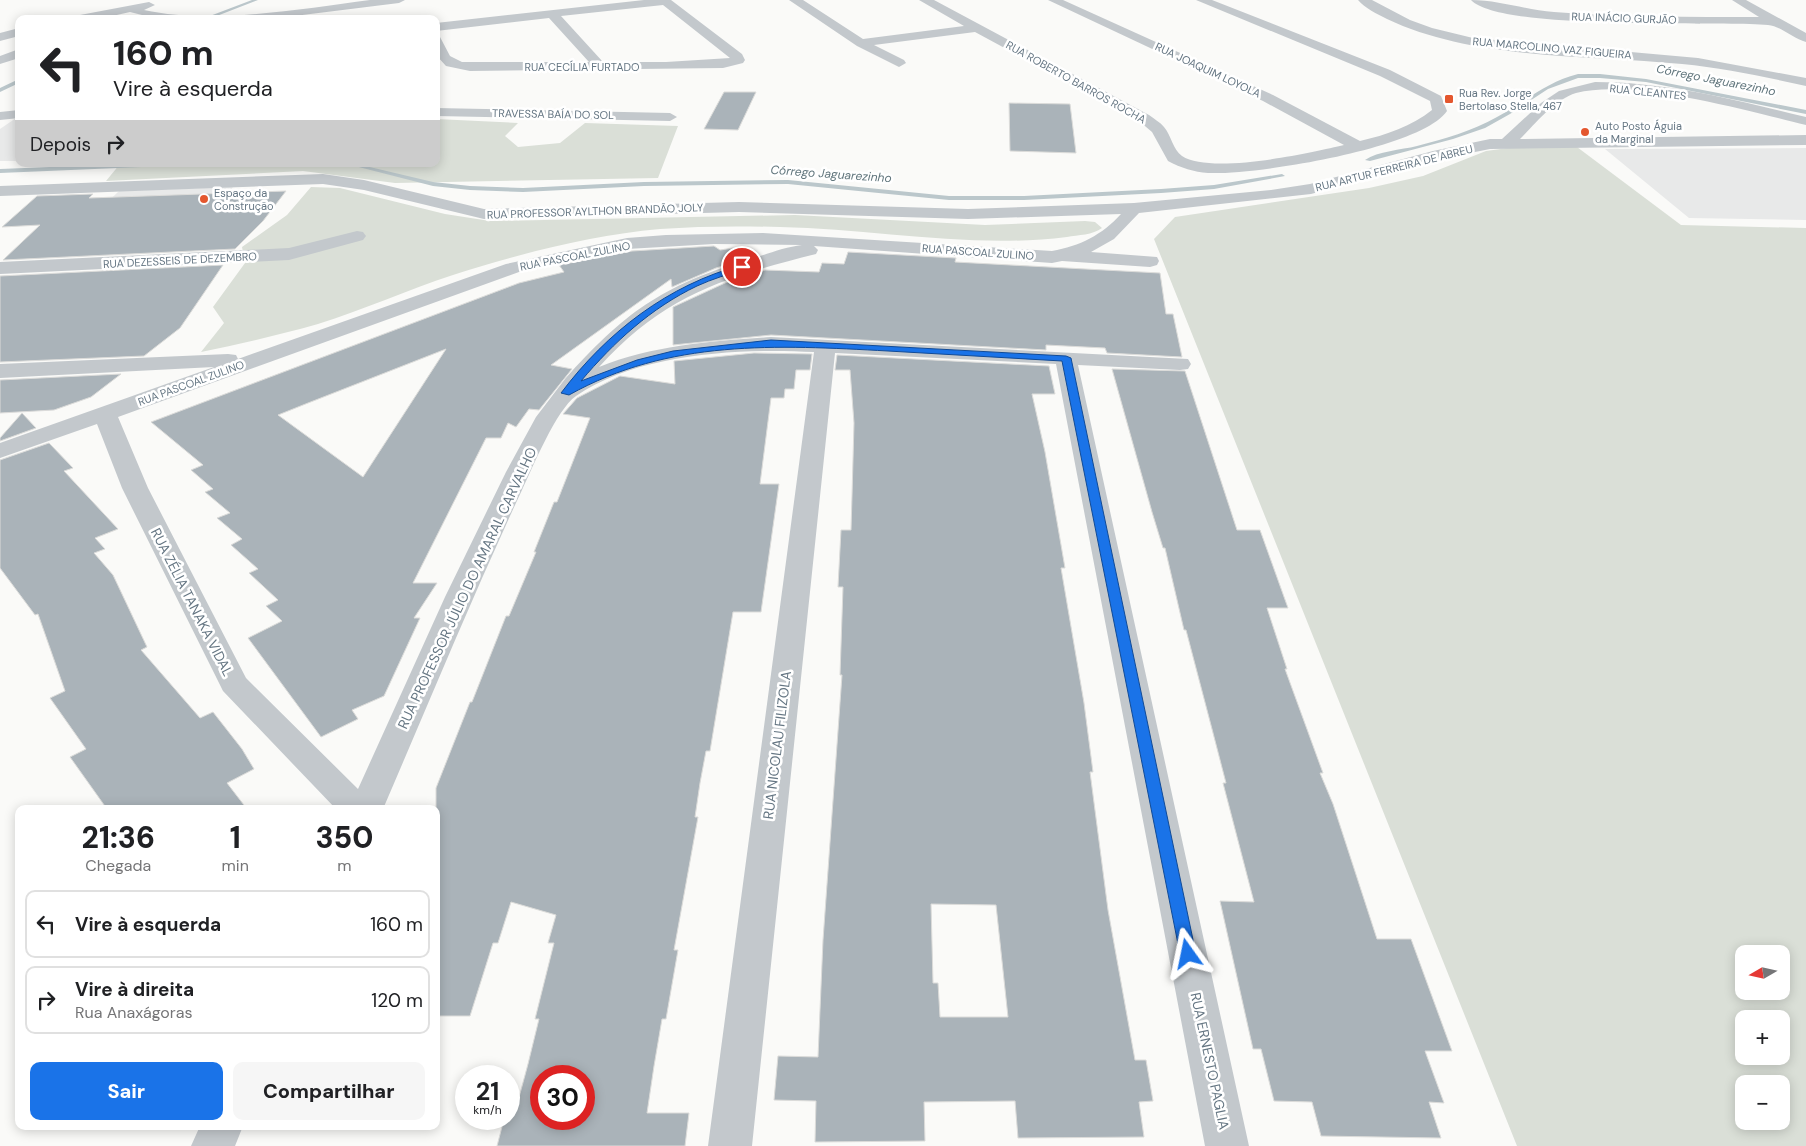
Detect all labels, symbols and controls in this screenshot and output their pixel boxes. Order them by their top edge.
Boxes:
street label: RUA INÁCIO GURJÃO [1571,9,1677,27]
text: 160 m [113,30,214,76]
street label: RUA MARCOLINO VAZ FIGUEIRA [1472,34,1632,62]
icon: left [30,35,95,100]
street label: RUA ROBERTO BARROS ROCHA [1004,38,1148,126]
street label: RUA JOAQUIM LOYOLA [1153,39,1263,101]
street label: RUA CECÍLIA FURTADO [524,60,640,74]
water label: Córrego Jaguarezinho [1655,61,1777,99]
text: Vire à esquerda [113,74,273,103]
street label: RUA CLEANTES [1609,81,1687,103]
place label: Rua Rev. Jorge Bertolaso Stella, 467 [1459,86,1562,113]
marker: Rua Rev. Jorge Bertolaso Stella, 467 [1443,93,1455,105]
street label: TRAVESSA BAÍA DO SOL [492,106,614,122]
place label: Auto Posto Águia da Marginal [1595,119,1682,146]
marker: Auto Posto Águia da Marginal [1579,126,1591,138]
icon: right [101,130,129,158]
text: Depois [30,132,91,157]
street label: RUA ARTUR FERREIRA DE ABREU [1314,142,1474,194]
water label: Córrego Jaguarezinho [770,162,892,186]
place label: Espaço da Construção [214,186,274,213]
marker: Espaço da Construção [198,193,210,205]
street label: RUA PROFESSOR AYLTHON BRANDÃO JOLY [487,200,704,222]
street label: RUA PASCOAL ZULINO [519,238,631,274]
street label: RUA PASCOAL ZULINO [922,241,1034,263]
pin [721,246,763,288]
street label: RUA DEZESSEIS DE DEZEMBRO [103,249,257,271]
icon: arrive [728,253,756,281]
street label: RUA PASCOAL ZULINO [136,357,246,409]
street label: RUA PROFESSOR JÚLIO DO AMARAL CARVALHO [394,444,540,732]
street label: RUA ZÉLIA TANAKA VIDAL [147,525,237,679]
street label: RUA NICOLAU FILIZOLA [759,670,795,820]
text: 21:36 [82,818,155,857]
text: 1 [230,818,241,857]
text: 350 [315,818,373,857]
text: Chegada [85,855,151,876]
text: min [222,855,249,876]
text: m [337,855,352,876]
icon: left [32,910,60,938]
text: Vire à esquerda [75,912,221,937]
text: 160 m [370,912,423,937]
position arrow [1161,927,1213,979]
north arrow [1735,945,1790,1000]
map controls [1735,945,1790,1130]
text: Vire à direita [75,977,194,1002]
icon: right [32,986,60,1014]
text: 120 m [371,988,423,1013]
street label: RUA ERNESTO PAGLIA [1187,991,1233,1131]
text: Rua Anaxágoras [75,1002,193,1023]
button: + [1735,1010,1790,1065]
button: Sair [30,1062,223,1120]
button: Compartilhar [233,1062,425,1120]
speed limit sign: 30 [530,1065,595,1130]
text: 21 [476,1075,499,1108]
button: − [1735,1075,1790,1130]
text: km/h [473,1102,502,1118]

